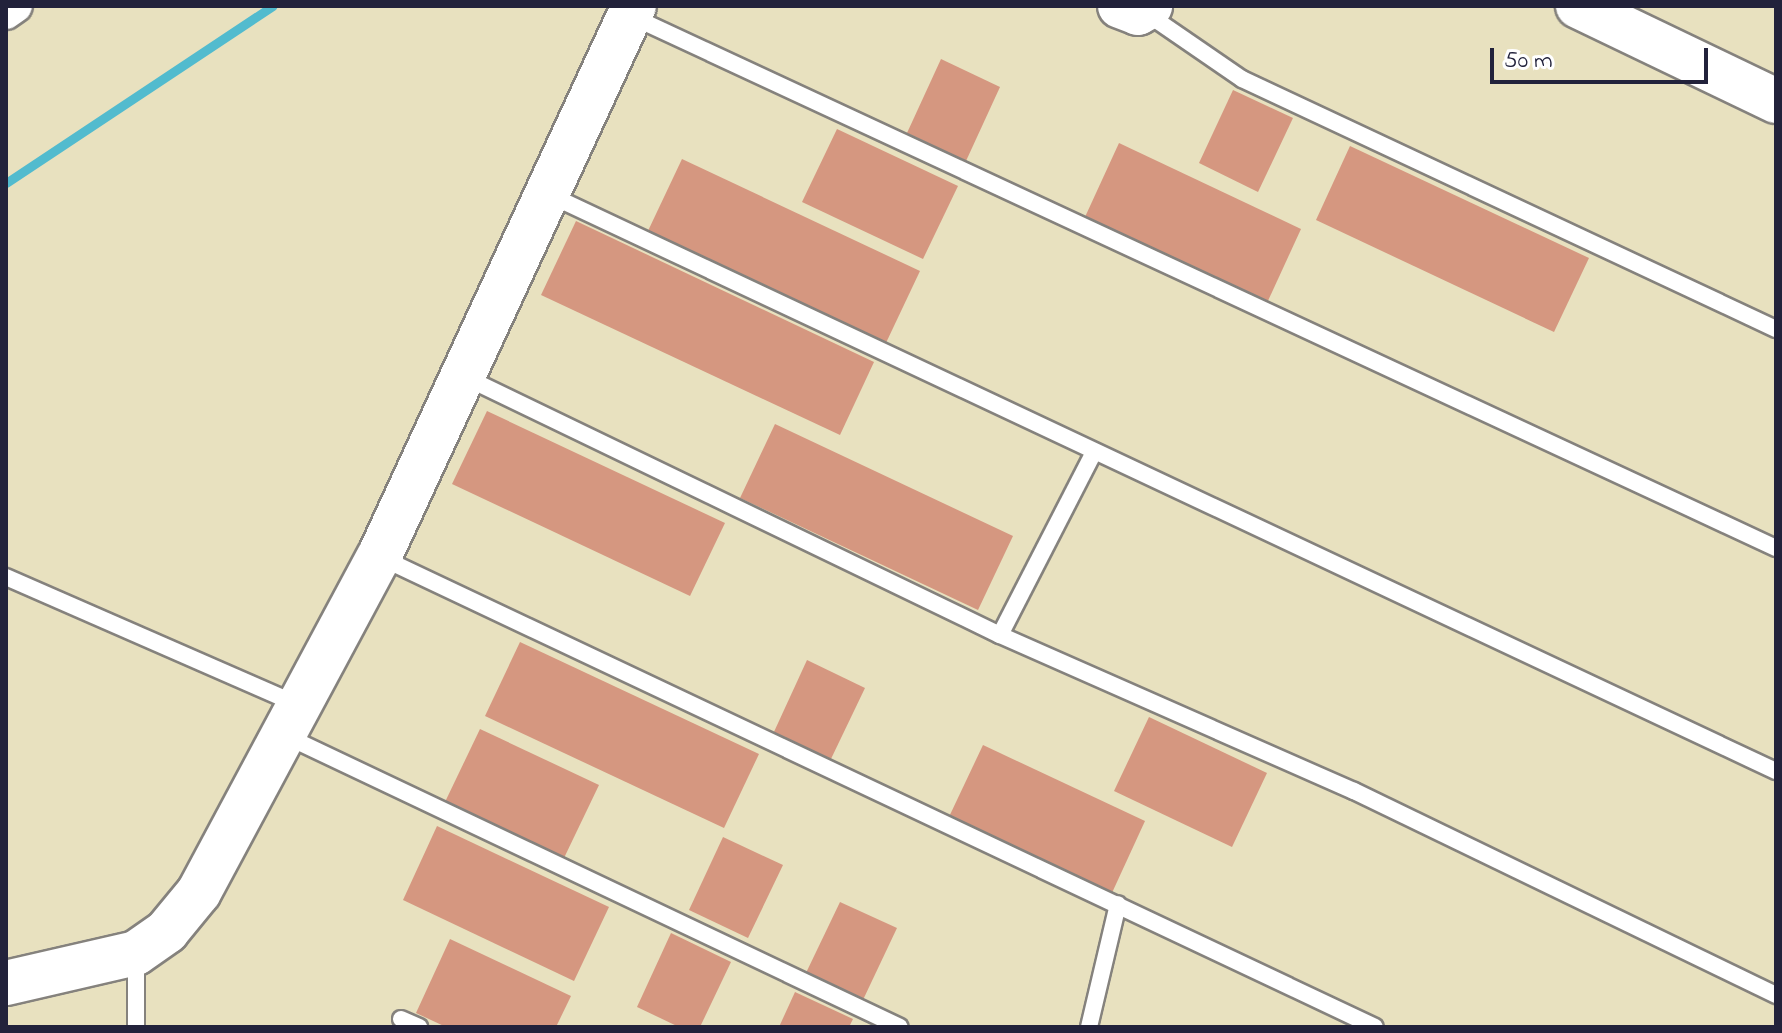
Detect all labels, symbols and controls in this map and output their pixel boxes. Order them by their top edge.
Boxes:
scale bar [1494,32,1712,82]
text: 50 m [1504,44,1553,79]

